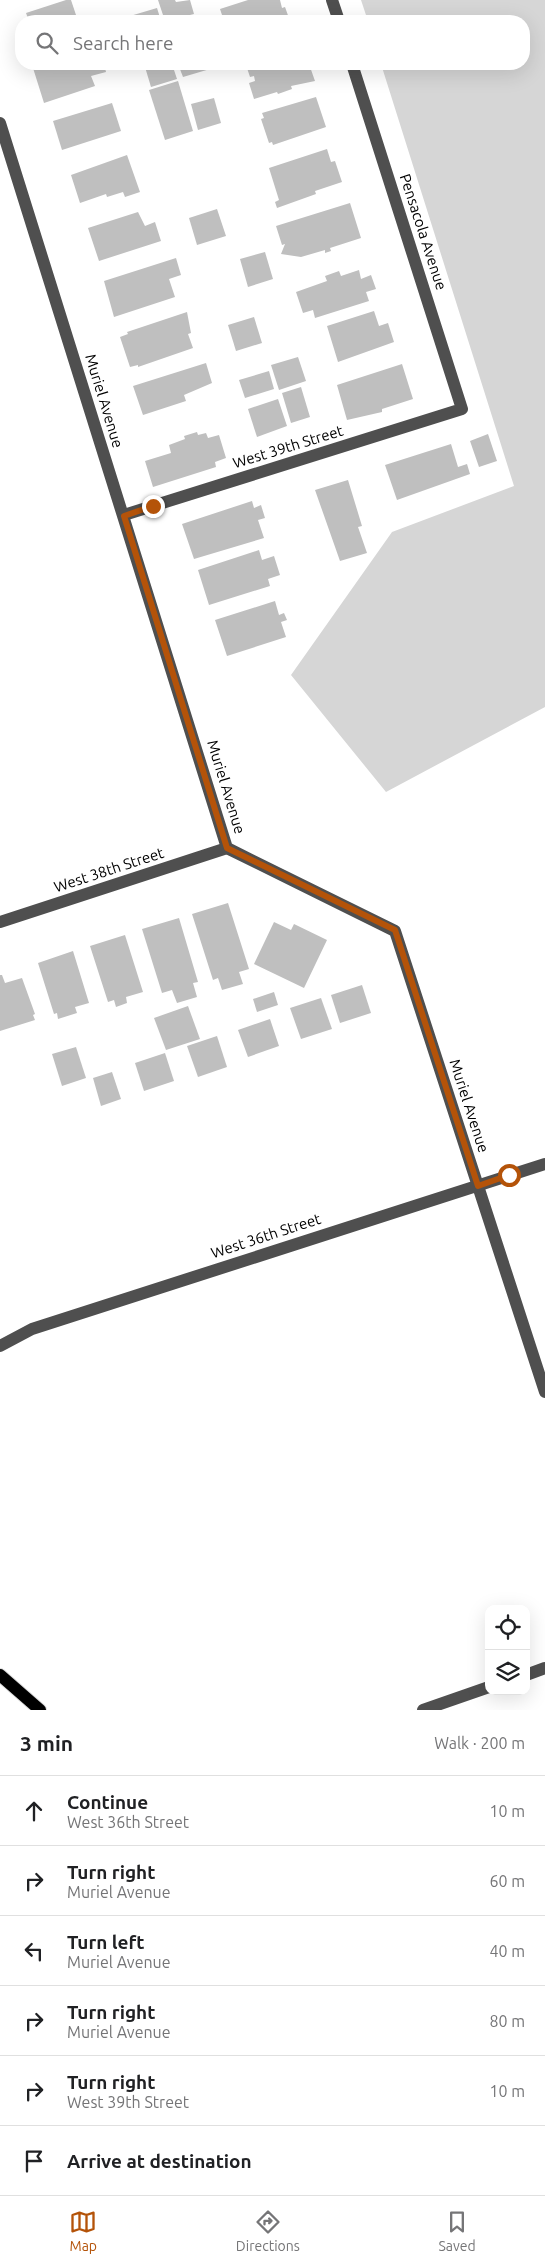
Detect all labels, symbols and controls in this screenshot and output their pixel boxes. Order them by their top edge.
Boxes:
search box [15,15,530,70]
icon: search [33,29,61,57]
text: Search here [73,32,173,54]
street label: Pensacola Avenue [397,172,450,292]
street label: Muriel Avenue [82,352,127,450]
street label: West 39th Street [231,422,345,471]
route end [142,495,165,518]
street label: Muriel Avenue [204,738,249,836]
street label: West 38th Street [52,844,166,895]
street label: Muriel Avenue [446,1057,493,1155]
route start [498,1164,521,1187]
street label: West 36th Street [209,1210,323,1261]
map controls [485,1605,530,1695]
button: locate [485,1605,530,1650]
button: layers [485,1650,530,1695]
text: 3 min [20,1731,73,1755]
text: Walk · 200 m [434,1734,525,1752]
text: Continue [67,1791,148,1813]
icon: ahead [20,1797,48,1825]
text: 10 m [489,1802,525,1820]
text: West 36th Street [67,1813,189,1831]
text: Turn right [67,1861,155,1883]
icon: right [20,1867,48,1895]
text: 60 m [489,1872,525,1890]
text: Muriel Avenue [67,1883,171,1901]
text: Turn left [67,1931,145,1953]
icon: left [20,1937,48,1965]
text: 40 m [489,1942,525,1960]
text: Muriel Avenue [67,1953,171,1971]
text: Turn right [67,2001,155,2023]
icon: right [20,2007,48,2035]
text: 80 m [489,2012,525,2030]
text: Muriel Avenue [67,2023,171,2041]
text: Turn right [67,2071,155,2093]
icon: right [20,2077,48,2105]
text: 10 m [489,2082,525,2100]
text: West 39th Street [67,2093,189,2111]
icon: arrive [20,2147,48,2175]
text: Arrive at destination [67,2150,252,2172]
tab: Map [69,2208,97,2254]
tab: Directions [236,2208,300,2254]
tab: Saved [438,2208,476,2254]

